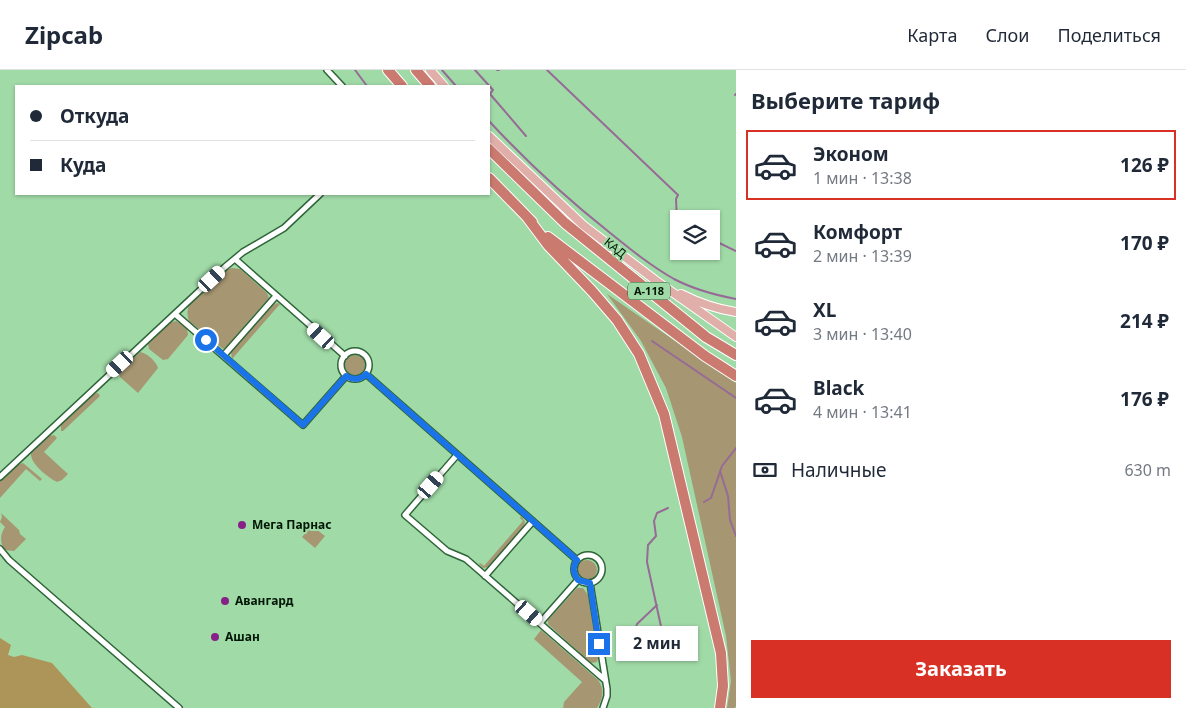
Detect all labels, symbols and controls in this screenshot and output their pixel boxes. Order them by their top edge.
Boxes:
text: Zipcab [25,18,103,51]
text: Карта [907,23,957,47]
text: Слои [985,23,1029,47]
text: Поделиться [1057,23,1161,47]
text: Выберите тариф [751,85,940,115]
text: Откуда [60,103,129,129]
text: Эконом [813,141,889,167]
icon: car [753,143,798,188]
text: Куда [60,152,106,178]
text: 126 ₽ [1120,152,1169,178]
text: 1 мин · 13:38 [813,167,912,189]
map controls [670,210,720,260]
button: layers [670,210,720,260]
text: Комфорт [813,219,902,245]
icon: car [753,221,798,266]
text: 170 ₽ [1120,230,1169,256]
street label: КАД [601,233,630,262]
text: 2 мин · 13:39 [813,245,912,267]
car [195,263,228,295]
road number: А-118 [628,282,670,300]
text: XL [813,297,836,323]
icon: car [753,299,798,344]
text: 214 ₽ [1120,308,1169,334]
car [304,320,337,352]
text: 3 мин · 13:40 [813,323,912,345]
route start [195,329,217,351]
car [103,348,136,380]
text: Black [813,375,864,401]
icon: car [753,377,798,422]
text: 176 ₽ [1120,386,1169,412]
text: 4 мин · 13:41 [813,401,912,423]
icon: cash [751,456,779,484]
text: Наличные [791,457,886,483]
text: 630 m [1124,459,1171,481]
car [415,469,446,501]
place label: Мега Парнас [252,516,332,533]
marker: Мега Парнас [236,519,248,531]
place label: Авангард [235,592,294,609]
marker: Авангард [219,595,231,607]
car [512,597,545,629]
callout: 2 мин [616,626,699,662]
place label: Ашан [225,628,260,645]
marker: Ашан [209,631,221,643]
text: 2 мин [633,632,681,654]
route end [588,633,610,655]
button: Заказать [751,640,1171,698]

